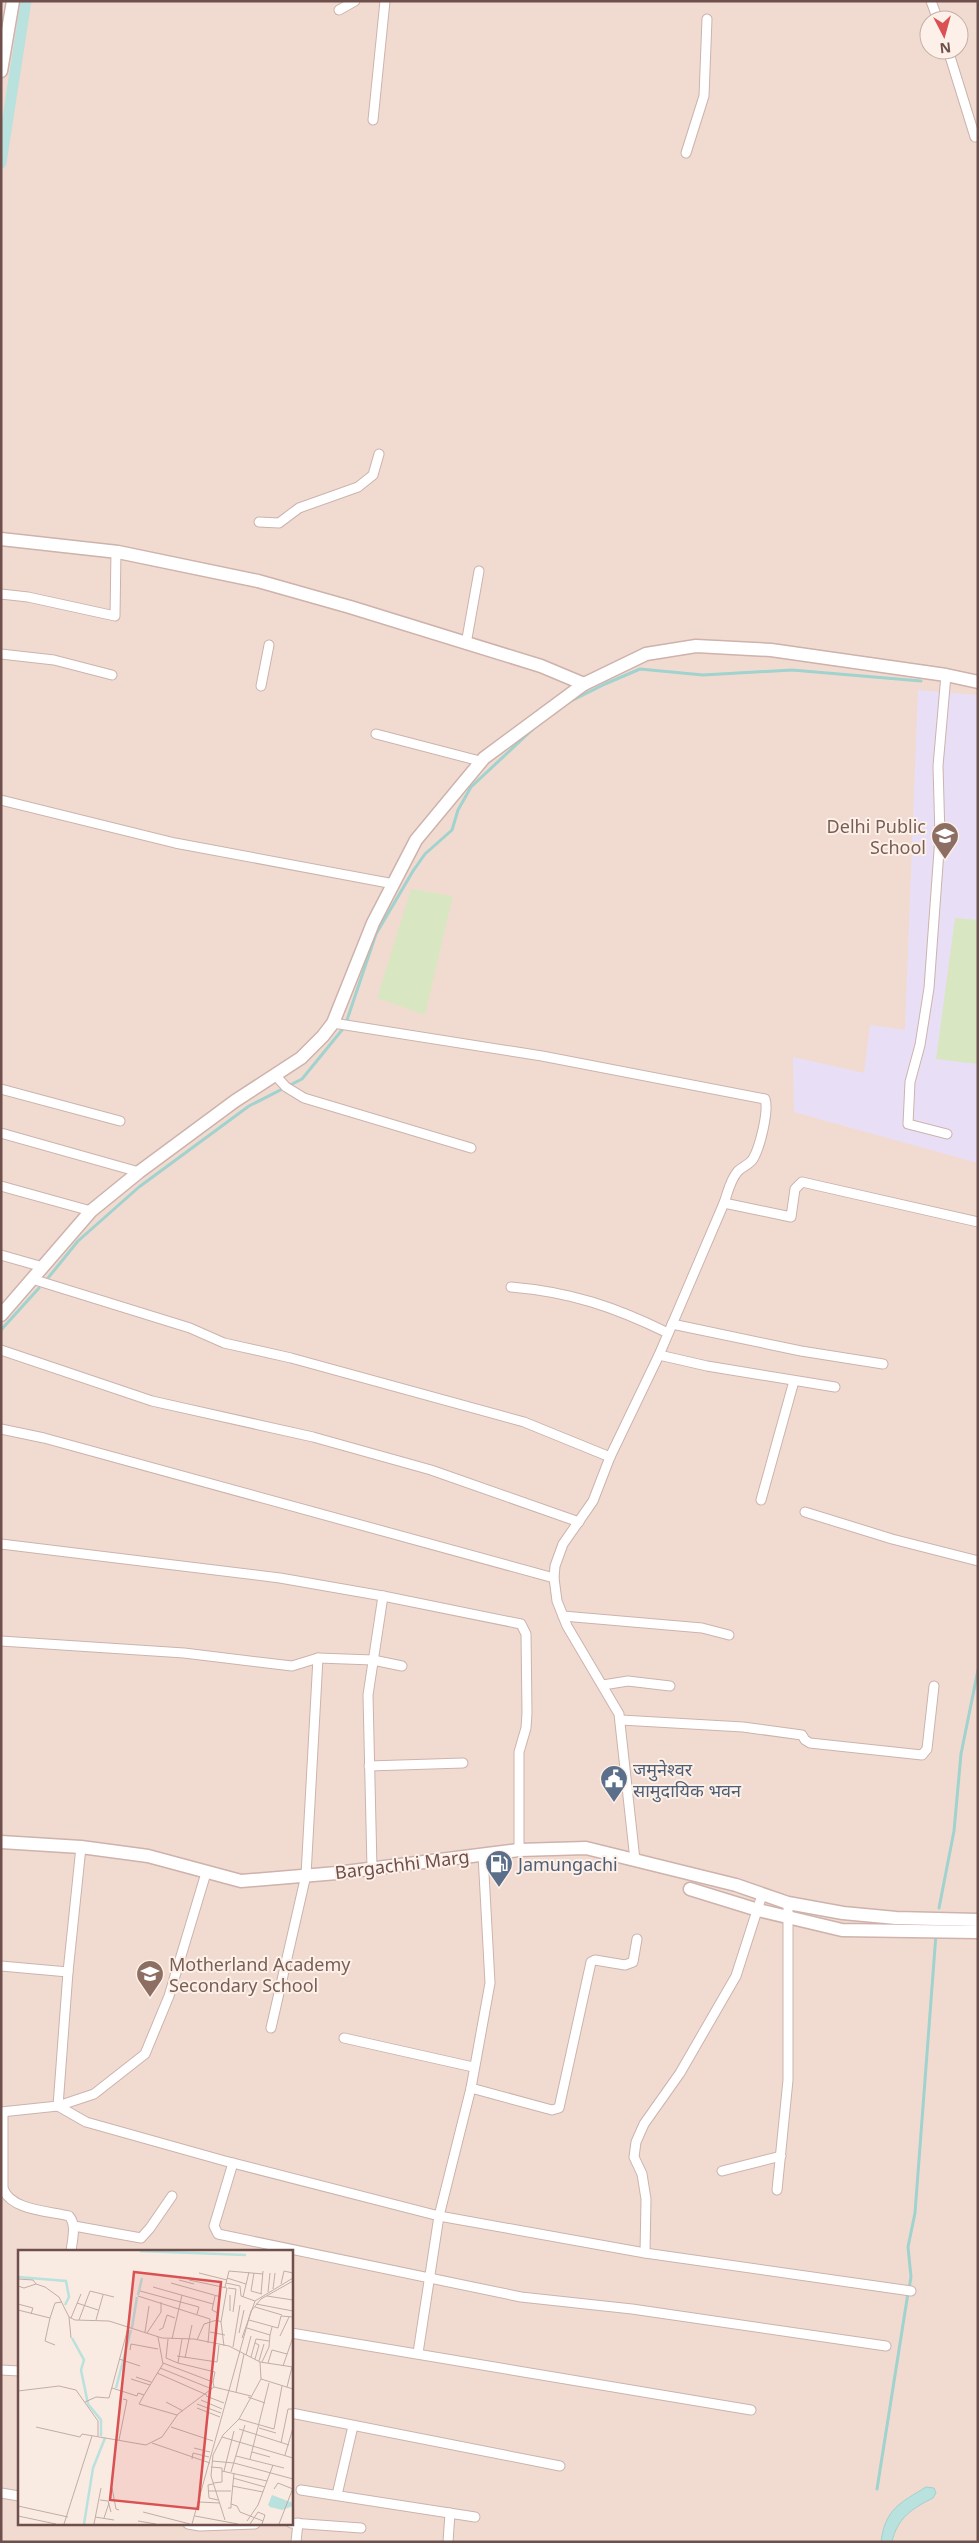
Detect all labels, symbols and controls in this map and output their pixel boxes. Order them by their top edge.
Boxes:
north arrow [919,10,969,60]
text: N [939,38,952,58]
place label: Delhi Public School [827,814,926,859]
school or university icon: Delhi Public School [930,821,960,860]
place label: जमुनेश्वर सामुदायिक भवन [633,1757,742,1803]
public building icon: जमुनेश्वर सामुदायिक भवन [599,1764,629,1803]
street label: Bargachhi Marg [333,1844,471,1884]
fuel station icon: Jamungachi [484,1849,514,1888]
place label: Jamungachi [516,1852,618,1876]
place label: Motherland Academy Secondary School [169,1952,351,1997]
school or university icon: Motherland Academy Secondary School [135,1959,165,1998]
inset map [18,2250,292,2526]

